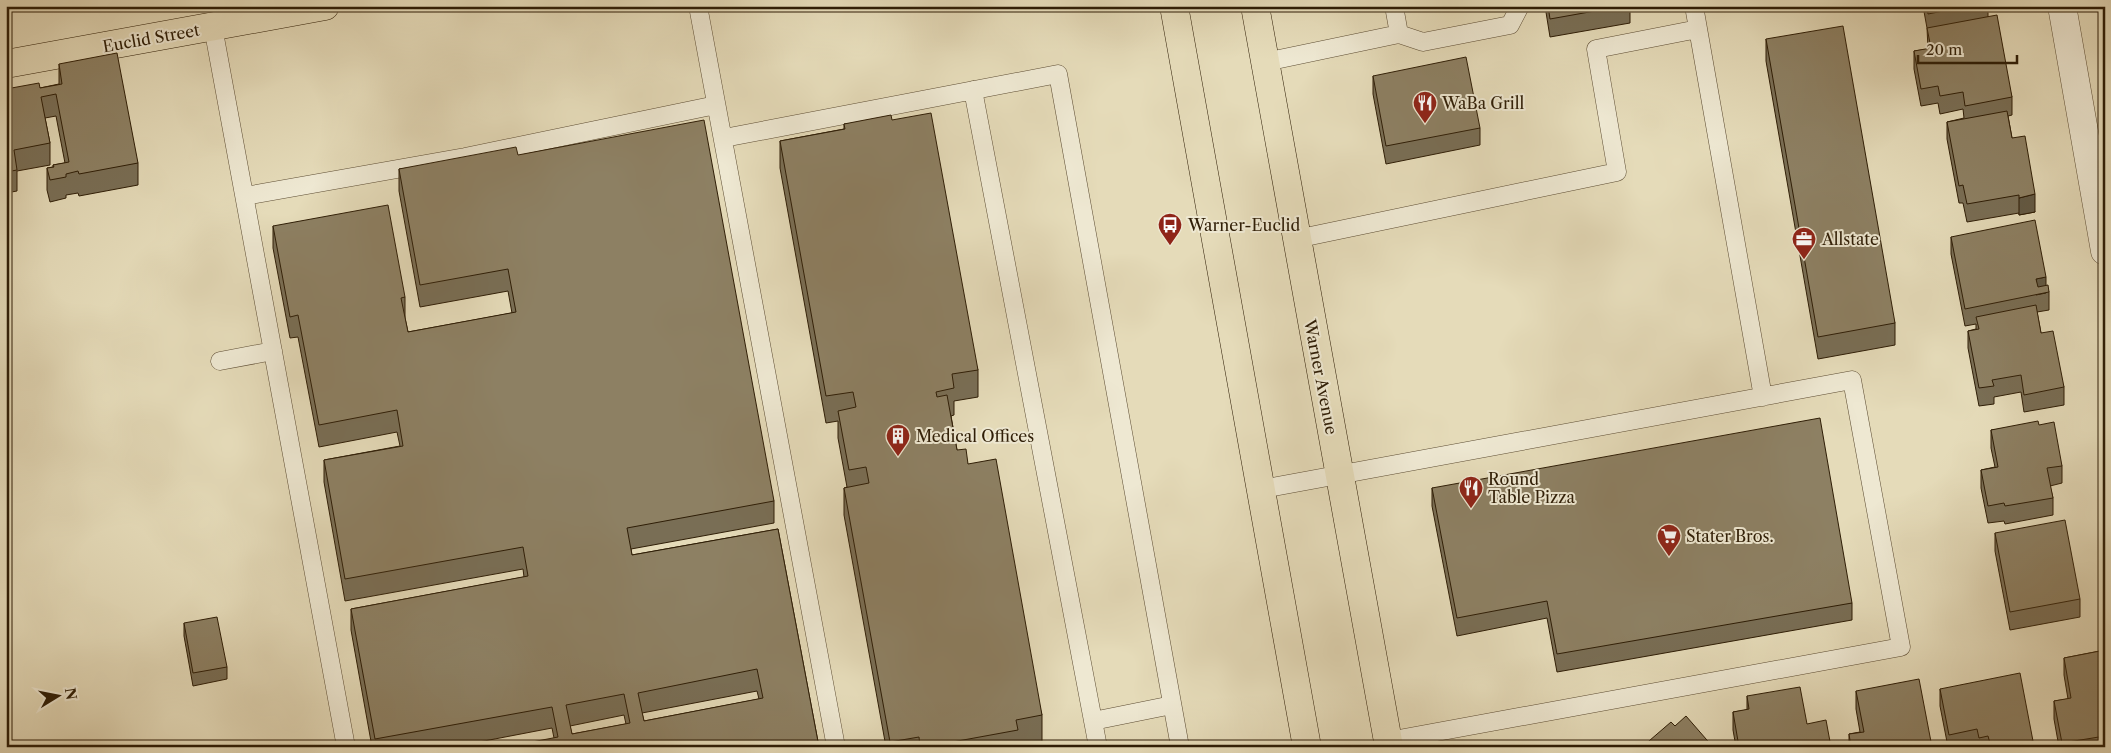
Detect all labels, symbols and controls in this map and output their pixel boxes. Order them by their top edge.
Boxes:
street label: Euclid Street [101,20,201,56]
scale bar [1918,32,2017,64]
text: 20 m [1926,40,1962,59]
restaurant icon: WaBa Grill [1412,90,1438,124]
place label: WaBa Grill [1441,93,1524,113]
bus stop icon: Warner-Euclid [1157,212,1183,246]
place label: Warner-Euclid [1187,215,1300,235]
office icon: Allstate [1791,226,1817,260]
place label: Allstate [1821,229,1879,249]
street label: Warner Avenue [1300,317,1342,436]
building icon: Medical Offices [885,423,911,457]
place label: Medical Offices [916,426,1034,446]
place label: Round Table Pizza [1488,469,1575,507]
restaurant icon: Round Table Pizza [1458,475,1484,509]
supermarket icon: Stater Bros. [1656,523,1682,557]
place label: Stater Bros. [1686,526,1774,546]
north arrow [32,670,82,720]
text: N [61,686,81,701]

